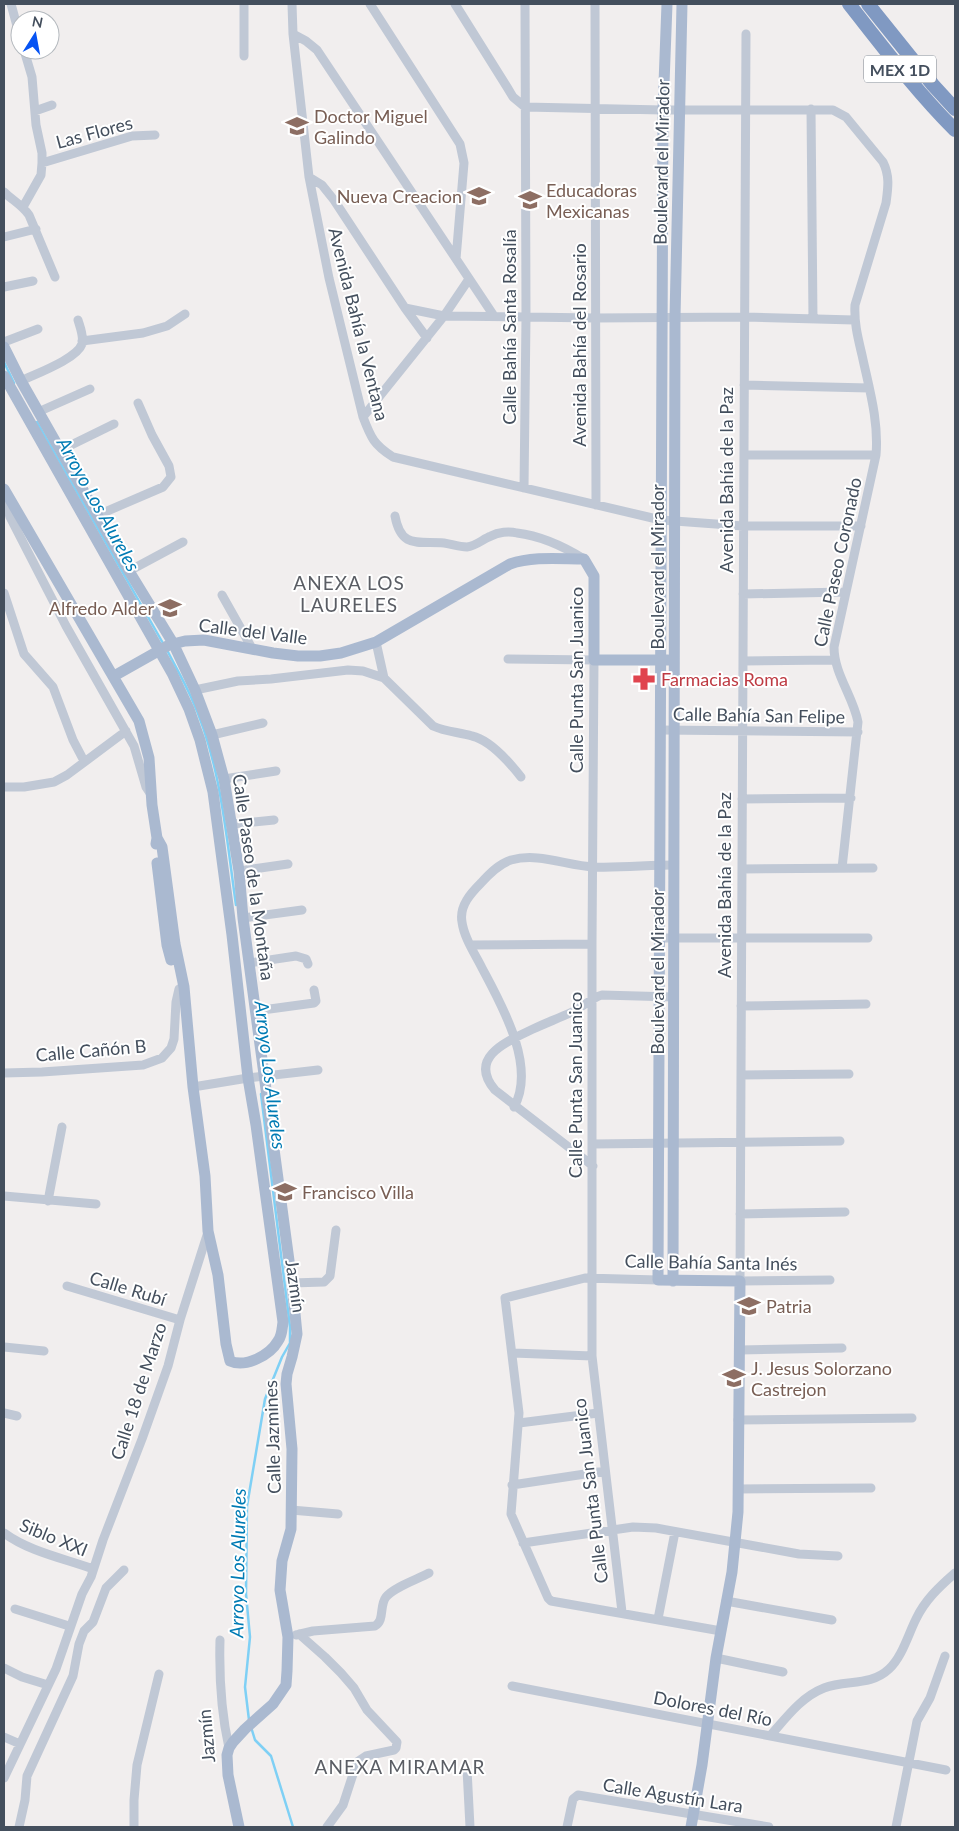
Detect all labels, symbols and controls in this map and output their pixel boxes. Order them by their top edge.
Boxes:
north arrow [10,10,60,60]
text: N [31,12,44,31]
road number: MEX 1D [864,56,936,82]
street label: Boulevard el Mirador [649,79,673,245]
place label: Doctor Miguel Galindo [314,105,428,148]
street label: Las Flores [53,111,135,153]
school or university icon: Doctor Miguel Galindo [284,113,310,139]
place label: Educadoras Mexicanas [546,179,637,222]
school or university icon: Nueva Creacion [466,183,492,209]
place label: Nueva Creacion [337,185,462,207]
school or university icon: Educadoras Mexicanas [517,187,543,213]
street label: Avenida Bahía la Ventana [324,225,394,423]
street label: Calle Bahía Santa Rosalía [498,229,520,425]
street label: Avenida Bahía del Rosario [568,243,590,447]
street label: Avenida Bahía de la Paz [715,387,737,573]
water label: Arroyo Los Alureles [52,432,146,575]
street label: Calle Paseo Coronado [808,475,866,649]
street label: Boulevard el Mirador [646,484,668,650]
district label: ANEXA LOS LAURELES [293,571,405,616]
street label: Calle Punta San Juanico [565,587,587,773]
school or university icon: Alfredo Alder [157,595,183,621]
place label: Alfredo Alder [49,597,154,619]
street label: Calle del Valle [197,613,309,649]
pharmacy icon: Farmacias Roma [631,666,657,692]
place label: Farmacias Roma [661,668,788,690]
street label: Calle Bahía San Felipe [673,702,845,728]
street label: Calle Paseo de la Montaña [229,772,279,982]
street label: Avenida Bahía de la Paz [713,792,735,978]
street label: Boulevard el Mirador [646,889,668,1055]
street label: Calle Punta San Juanico [564,992,586,1178]
water label: Arroyo Los Alureles [250,998,292,1151]
street label: Calle Cañón B [35,1034,147,1066]
school or university icon: Francisco Villa [272,1179,298,1205]
place label: Francisco Villa [302,1181,414,1203]
street label: Calle Bahía Santa Inés [624,1249,798,1275]
street label: Jazmín [281,1258,311,1314]
street label: Calle Rubí [87,1266,170,1310]
school or university icon: Patria [736,1293,762,1319]
place label: Patria [766,1295,812,1317]
street label: Calle 18 de Marzo [105,1319,171,1463]
place label: J. Jesus Solorzano Castrejon [751,1357,892,1400]
school or university icon: J. Jesus Solorzano Castrejon [721,1365,747,1391]
street label: Calle Jazmines [259,1380,285,1494]
street label: Calle Punta San Juanico [568,1397,612,1585]
water label: Arroyo Los Alureles [224,1488,250,1639]
street label: Siblo XXI [17,1513,91,1561]
street label: Dolores del Río [652,1686,774,1730]
street label: Jazmín [193,1708,219,1764]
district label: ANEXA MIRAMAR [315,1755,485,1778]
street label: Calle Agustín Lara [601,1773,745,1817]

